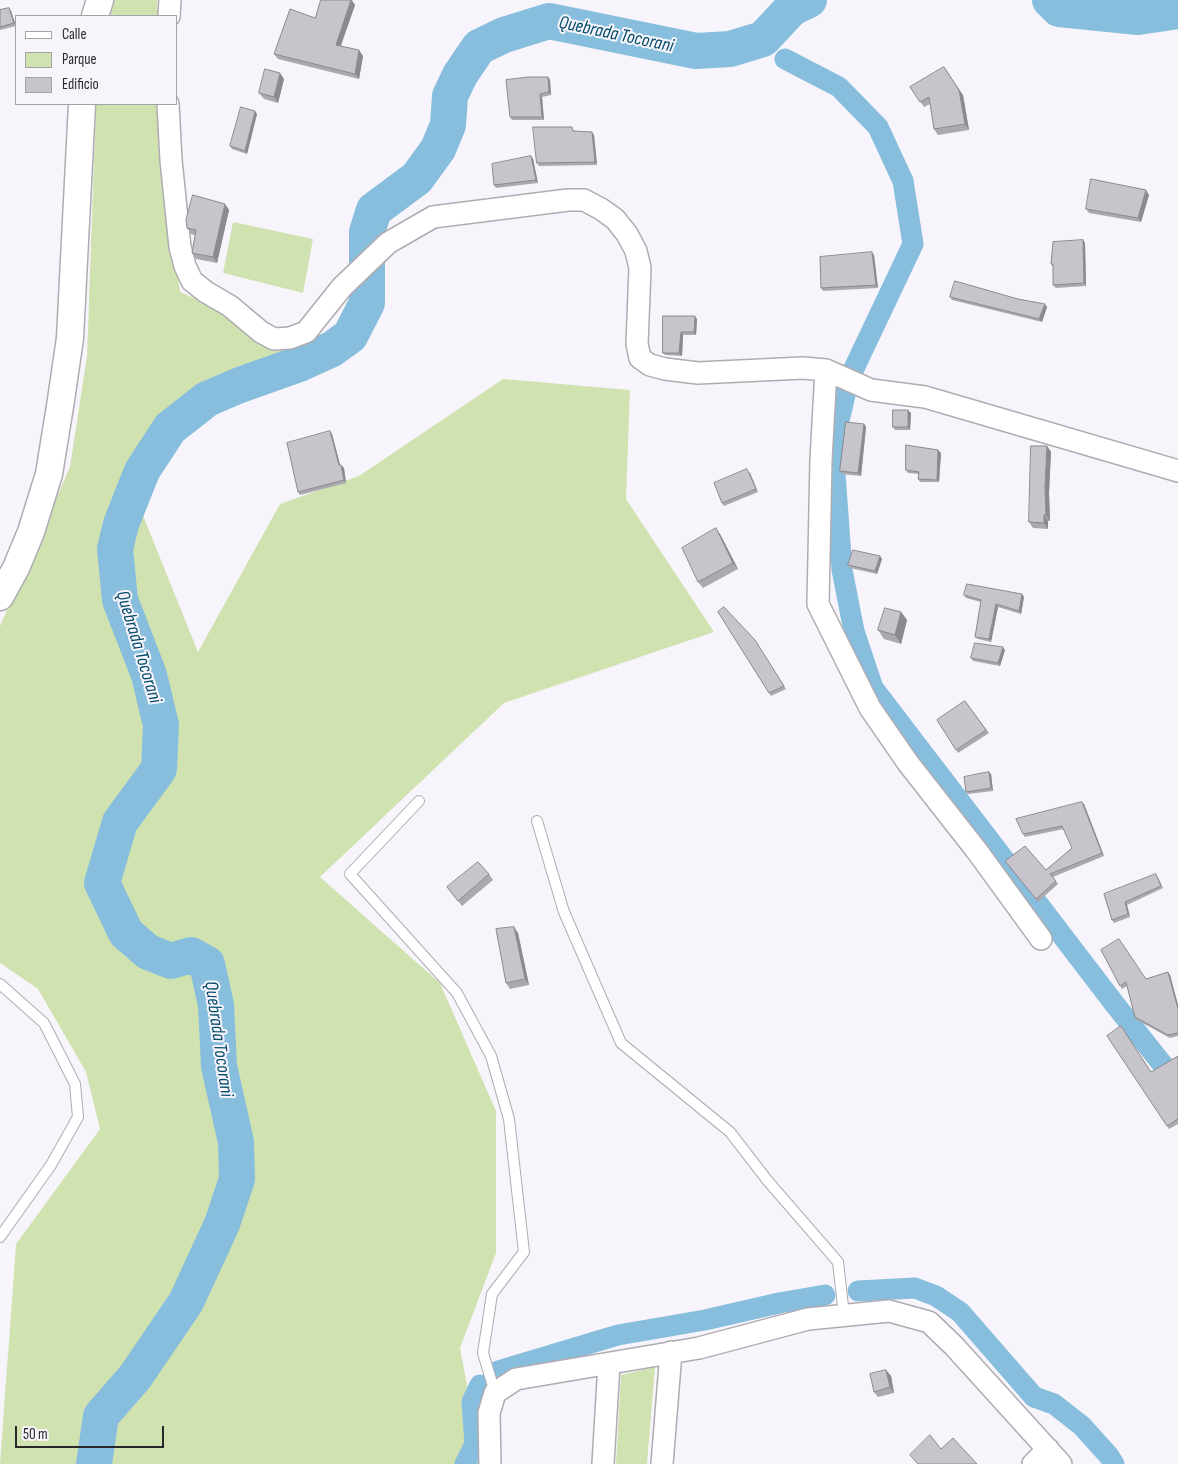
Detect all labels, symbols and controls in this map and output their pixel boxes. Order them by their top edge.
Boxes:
water label: Quebrada Tocorani [557,12,675,58]
legend [15,15,178,105]
text: Calle [62,25,86,44]
text: Parque [62,50,97,69]
text: Edificio [62,75,99,94]
water label: Quebrada Tocorani [110,588,166,706]
water label: Quebrada Tocorani [199,980,237,1098]
scale bar [18,1416,166,1448]
text: 50 m [23,1425,48,1444]

